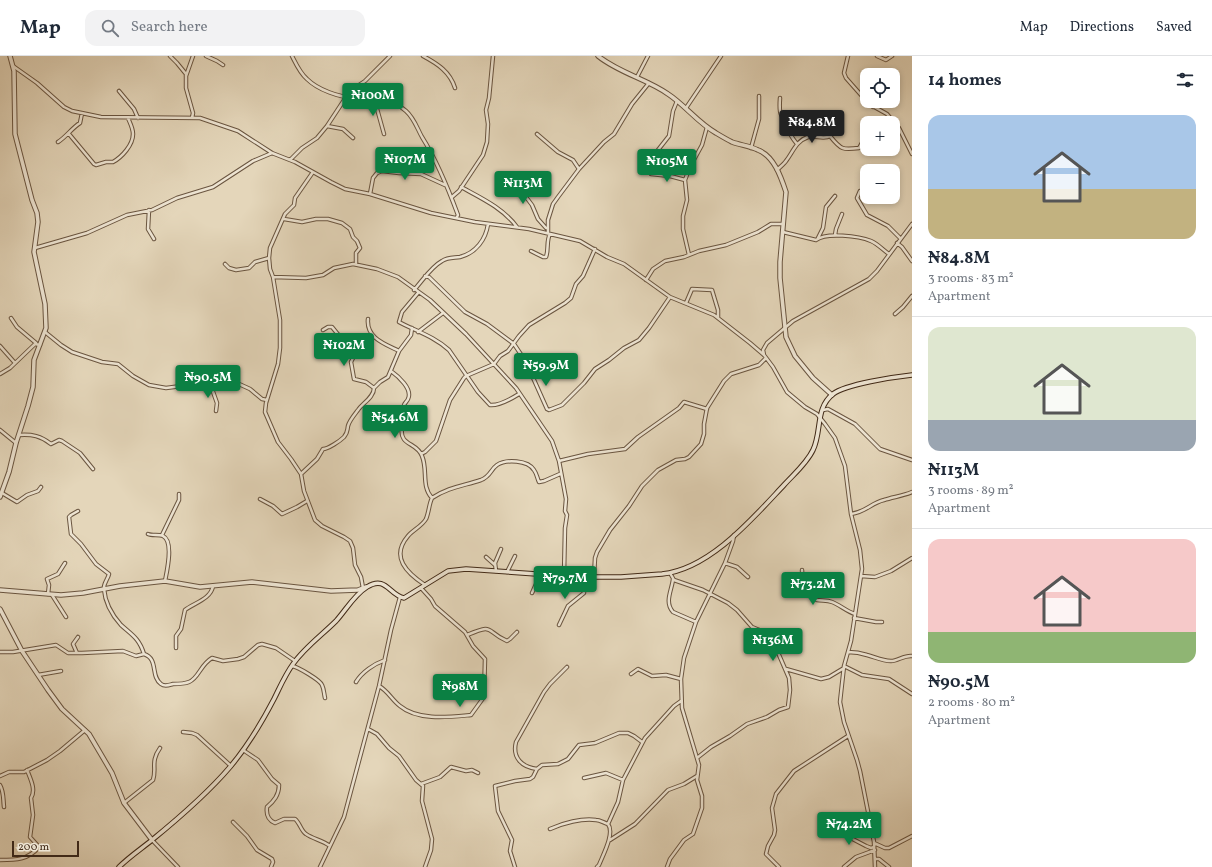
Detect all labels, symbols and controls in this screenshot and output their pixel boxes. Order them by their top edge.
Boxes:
search box [85,10,365,46]
text: Map [20,15,61,41]
icon: search [99,17,121,39]
text: Search here [131,17,208,38]
text: Map [1020,18,1048,37]
text: Directions [1070,18,1134,37]
text: Saved [1156,18,1192,37]
map controls [860,68,900,204]
button: locate [860,68,900,108]
text: 14 homes [928,69,1002,92]
icon: filters [1174,69,1196,91]
pin: ₦100M [345,83,401,117]
text: ₦100M [351,87,395,105]
pin: ₦84.8M [779,110,845,144]
text: ₦84.8M [788,114,836,132]
button: + [860,116,900,156]
icon: home [1026,141,1098,213]
pin: ₦107M [377,147,433,181]
pin: ₦105M [639,149,695,183]
text: ₦107M [384,151,426,169]
text: ₦105M [646,153,688,171]
button: − [860,164,900,204]
pin: ₦113M [495,171,551,205]
text: ₦113M [503,175,543,193]
text: ₦84.8M [928,247,990,270]
text: 3 rooms · 83 m² [928,270,1014,288]
text: Apartment [928,288,991,306]
pin: ₦102M [316,333,372,367]
text: ₦102M [323,337,365,355]
pin: ₦59.9M [513,353,579,387]
icon: home [1026,353,1098,425]
text: ₦59.9M [523,357,569,375]
pin: ₦90.5M [175,365,241,399]
text: ₦90.5M [184,369,232,387]
pin: ₦54.6M [362,405,428,439]
text: ₦54.6M [372,409,418,427]
text: ₦113M [928,459,979,482]
text: 3 rooms · 89 m² [928,482,1014,500]
text: Apartment [928,500,991,518]
icon: home [1026,565,1098,637]
pin: ₦79.7M [532,566,598,600]
text: ₦79.7M [543,570,587,588]
pin: ₦73.2M [780,572,846,606]
text: ₦73.2M [790,576,836,594]
pin: ₦136M [745,628,801,662]
text: ₦136M [753,632,794,650]
text: ₦90.5M [928,671,990,694]
pin: ₦98M [436,674,484,708]
text: ₦98M [442,678,478,696]
text: 2 rooms · 80 m² [928,694,1015,712]
text: Apartment [928,712,991,730]
pin: ₦74.2M [816,812,882,846]
text: ₦74.2M [826,816,872,834]
scale bar [12,839,79,858]
text: 200 m [18,840,49,855]

